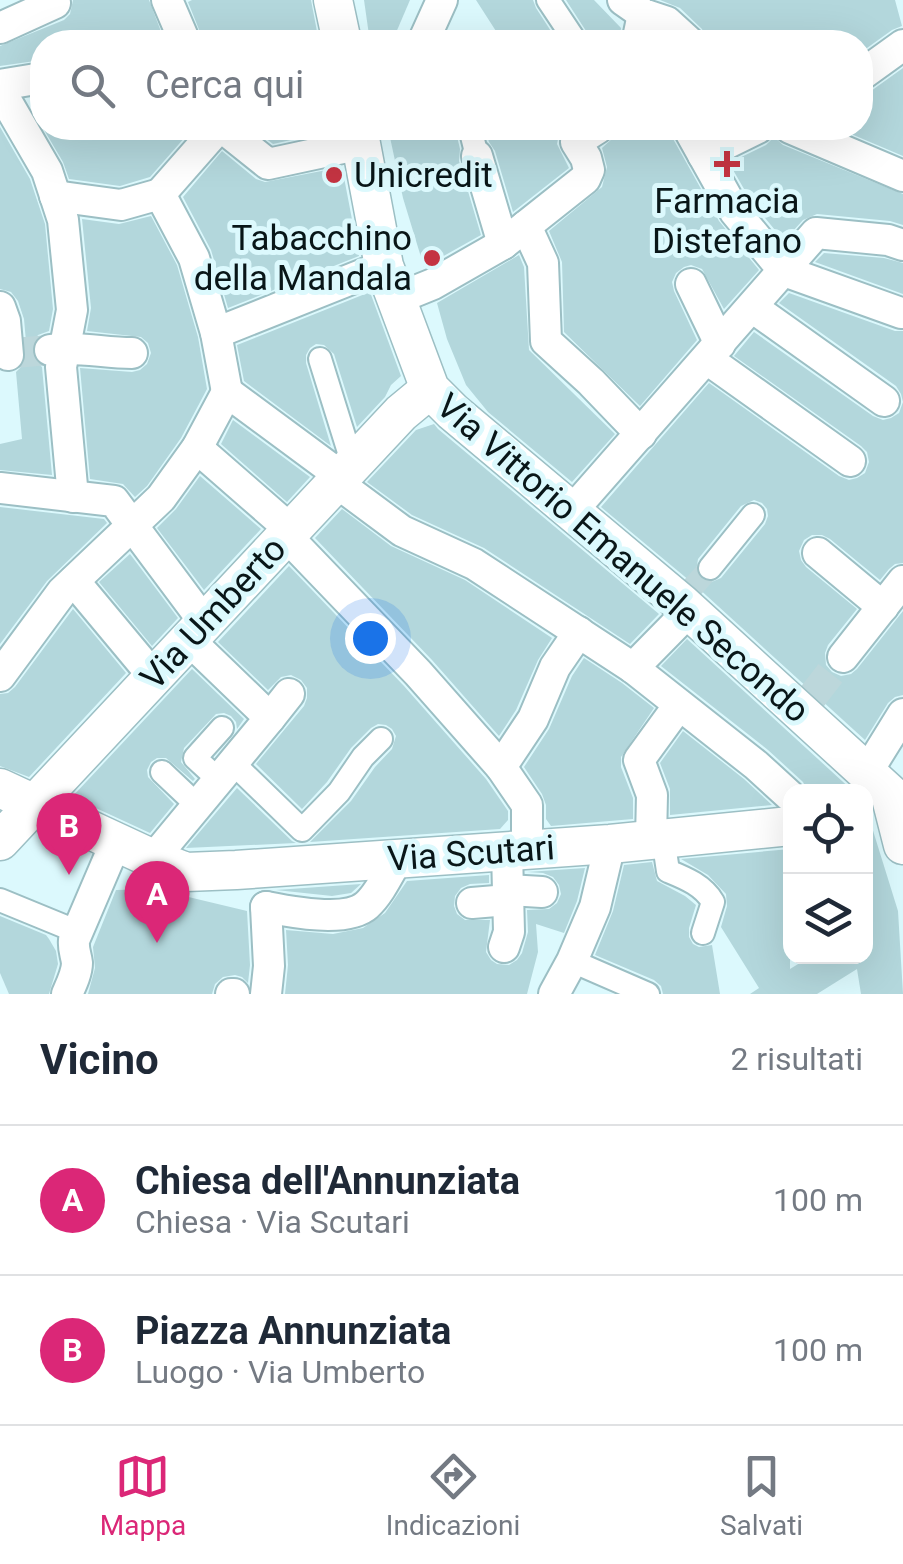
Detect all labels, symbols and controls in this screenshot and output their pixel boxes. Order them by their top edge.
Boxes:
search box [30,30,873,140]
icon: search [65,58,120,113]
text: Cerca qui [145,63,304,107]
marker: Farmacia Distefano [716,153,738,175]
place label: Unicredit [354,155,493,196]
marker: Unicredit [323,164,345,186]
place label: Farmacia Distefano [652,181,802,262]
place label: Tabacchino della Mandala [194,218,412,299]
marker: Tabacchino della Mandala [421,247,443,269]
street label: Via Vittorio Emanuele Secondo [428,385,817,731]
street label: Via Umberto [132,528,294,698]
your location [345,613,396,664]
map controls [783,784,873,964]
button: locate [783,784,873,874]
pin: B [36,792,102,875]
street label: Via Scutari [386,827,556,880]
pin: A [124,860,190,943]
button: layers [783,874,873,964]
text: Vicino [40,1035,159,1084]
text: 2 risultati [730,1040,863,1078]
text: Chiesa dell'Annunziata [135,1159,520,1203]
text: A [62,1181,83,1219]
text: 100 m [773,1181,863,1219]
text: Chiesa · Via Scutari [135,1203,410,1241]
text: Piazza Annunziata [135,1309,451,1353]
text: B [62,1331,83,1369]
text: 100 m [773,1331,863,1369]
text: Luogo · Via Umberto [135,1353,425,1391]
tab: Mappa [100,1449,186,1542]
tab: Indicazioni [386,1449,520,1542]
tab: Salvati [720,1449,803,1542]

